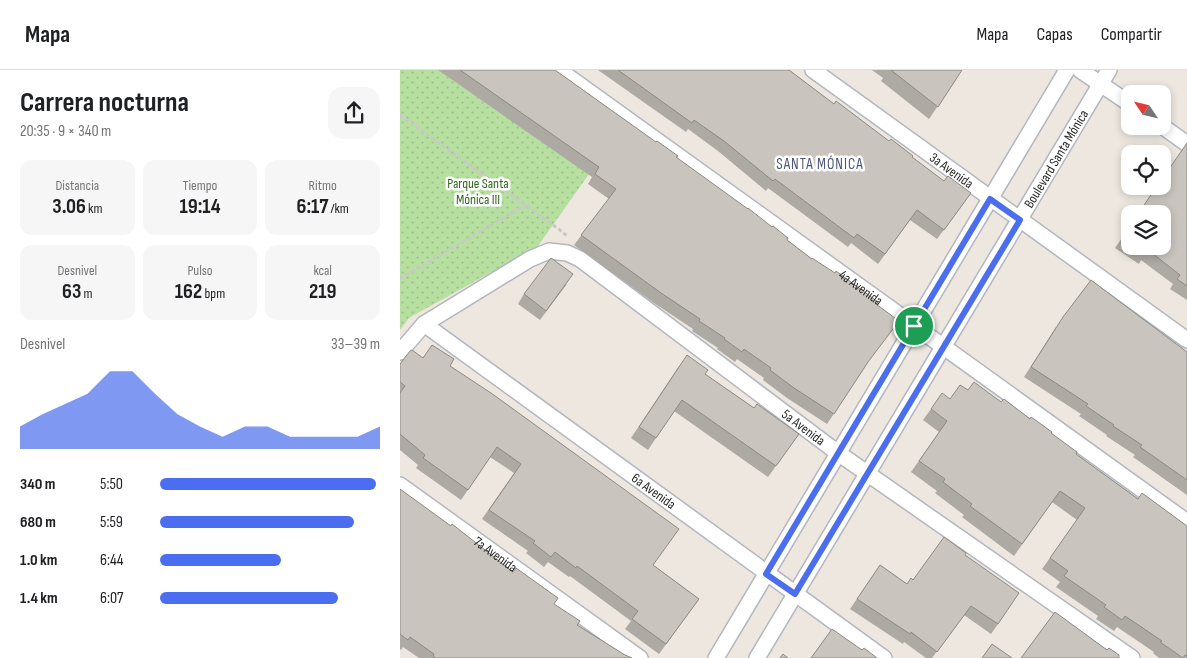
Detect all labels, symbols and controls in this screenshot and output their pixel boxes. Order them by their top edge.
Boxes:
text: Mapa [25,20,70,49]
text: Mapa [976,24,1008,45]
text: Capas [1036,24,1073,45]
text: Compartir [1101,24,1162,45]
north arrow [1121,85,1171,135]
map controls [1121,85,1171,255]
text: Carrera nocturna [20,86,189,119]
button: share [328,87,380,139]
street label: Boulevard Santa Mónica [1020,106,1092,211]
text: 20:35 · 9 × 340 m [20,122,111,141]
button: locate [1121,145,1171,195]
street label: 3a Avenida [926,149,977,192]
district label: SANTA MÓNICA [776,155,864,174]
park label: Parque Santa Mónica III [447,175,509,208]
text: Distancia [55,177,99,194]
text: Tiempo [183,177,217,194]
text: Ritmo [309,177,337,194]
text: 3.06 [52,194,86,219]
text: 19:14 [179,194,221,219]
text: 6:17 [297,194,328,219]
text: km [86,200,102,217]
text: /km [328,200,349,217]
button: layers [1121,205,1171,255]
text: Desnivel [57,262,97,279]
text: Pulso [187,262,213,279]
text: kcal [313,262,332,279]
street label: 4a Avenida [836,266,886,309]
text: 63 [62,279,81,304]
text: 162 [175,279,202,304]
text: 219 [309,279,336,304]
text: m [81,285,93,302]
text: bpm [202,285,225,302]
pin [893,305,935,347]
icon: arrive [900,312,928,340]
text: Desnivel [20,335,65,354]
text: 33–39 m [331,335,380,354]
street label: 5a Avenida [779,405,829,449]
street label: 6a Avenida [628,469,679,513]
text: 340 m [20,475,55,494]
text: 5:50 [100,475,123,494]
text: 680 m [20,513,56,532]
text: 5:59 [100,513,123,532]
street label: 7a Avenida [471,533,521,575]
text: 1.0 km [20,551,57,570]
text: 6:44 [100,551,123,570]
text: 1.4 km [20,589,58,608]
text: 6:07 [100,589,124,608]

